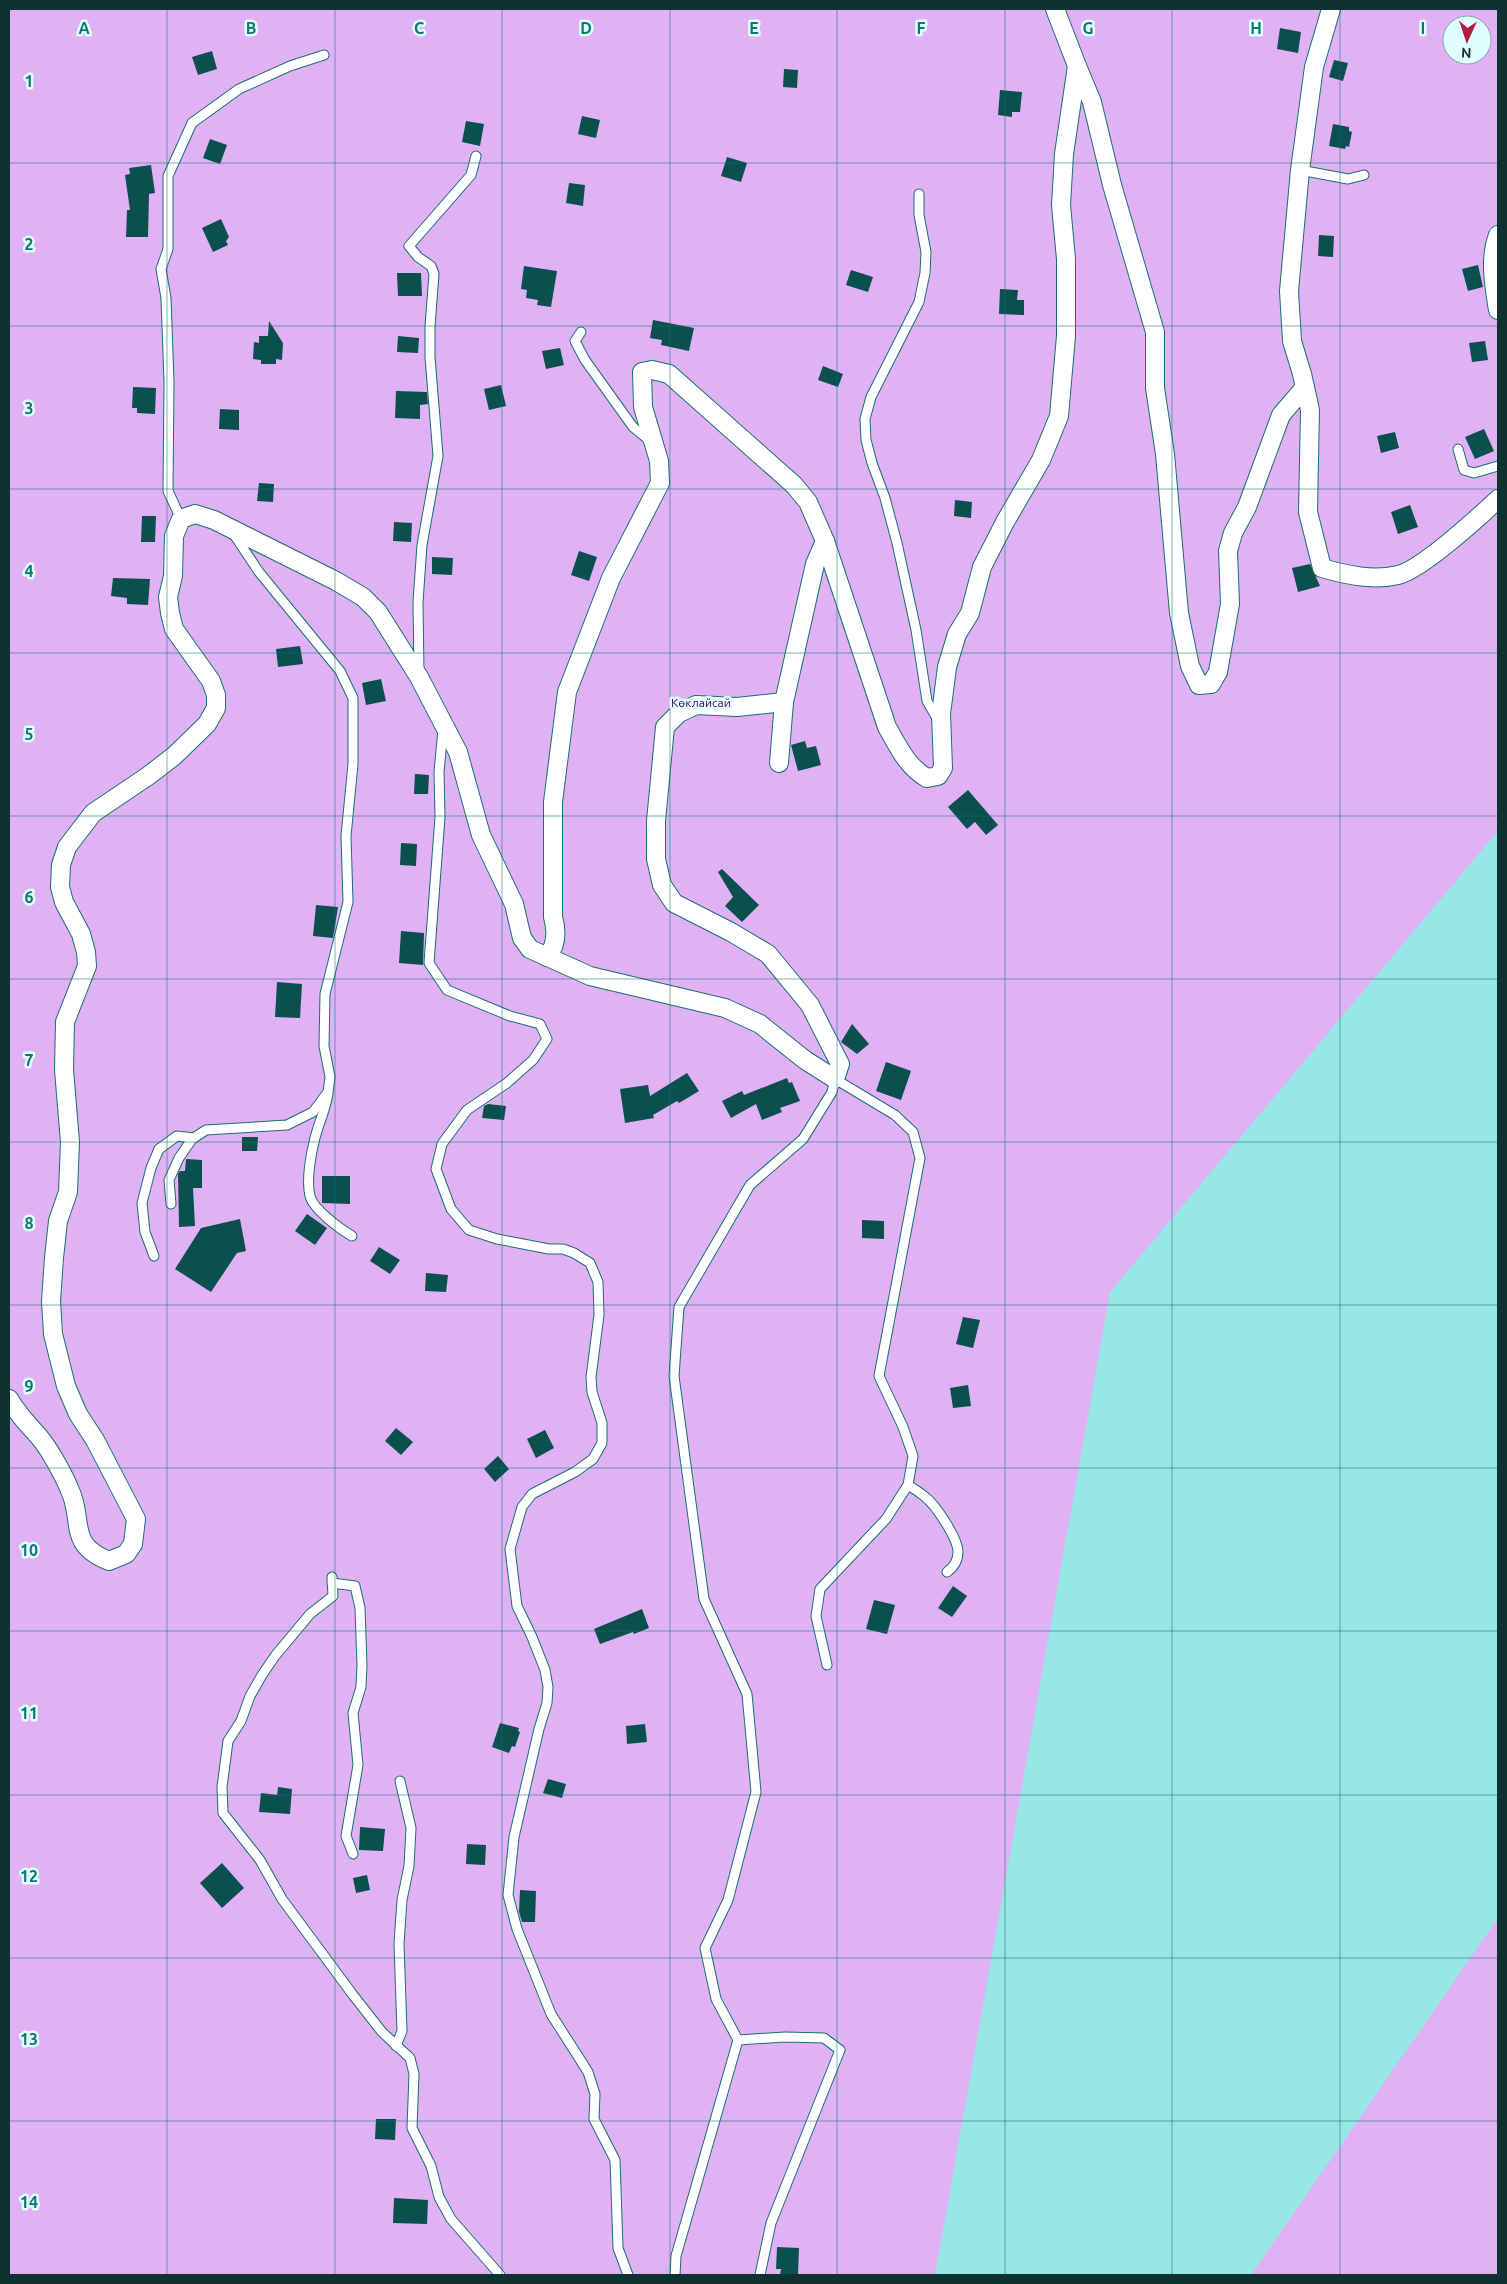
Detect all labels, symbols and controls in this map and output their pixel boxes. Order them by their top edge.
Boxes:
north arrow [1442,15,1492,65]
text: A [78,19,90,37]
text: B [246,19,256,37]
text: C [414,19,424,37]
text: D [580,19,592,37]
text: E [749,19,759,37]
text: F [917,19,926,37]
text: G [1082,19,1094,37]
text: H [1250,19,1262,37]
text: I [1421,19,1425,37]
text: N [1461,45,1472,61]
text: 1 [24,72,34,90]
text: 2 [24,235,34,253]
text: 3 [24,399,34,417]
text: 4 [24,562,34,580]
park label: Көклайсай [671,696,731,709]
text: 5 [24,725,34,743]
text: 6 [24,888,34,906]
text: 7 [24,1051,34,1069]
text: 8 [24,1214,34,1232]
text: 9 [24,1377,34,1395]
text: 10 [20,1541,38,1559]
text: 11 [20,1704,38,1722]
text: 12 [20,1867,38,1885]
text: 13 [20,2030,38,2048]
text: 14 [20,2193,38,2211]

